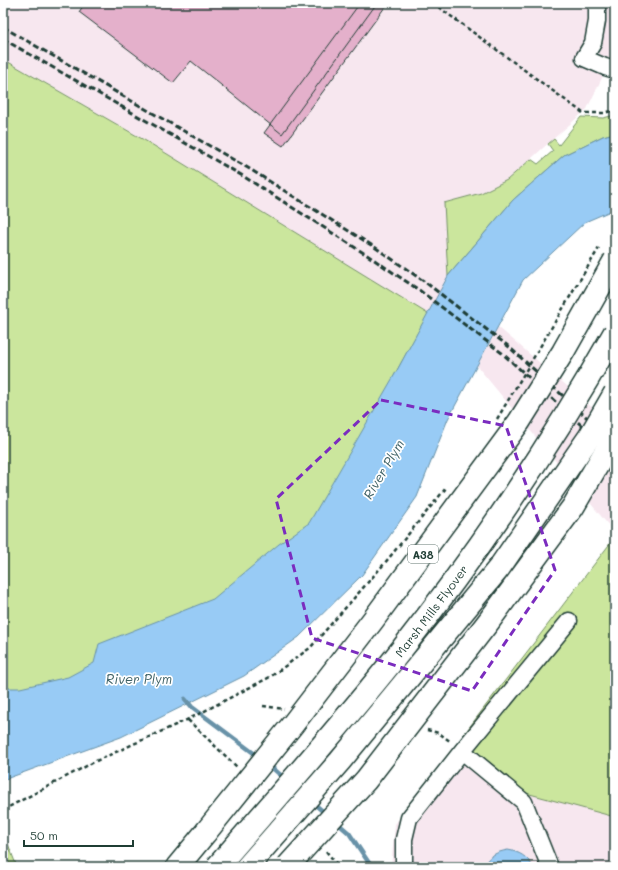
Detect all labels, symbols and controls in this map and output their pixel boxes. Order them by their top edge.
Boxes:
water label: River Plym [359,436,407,502]
road number: A38 [408,545,438,563]
street label: Marsh Mills Flyover [391,562,471,660]
water label: River Plym [106,670,172,687]
scale bar [24,822,133,848]
text: 50 m [30,827,58,843]

